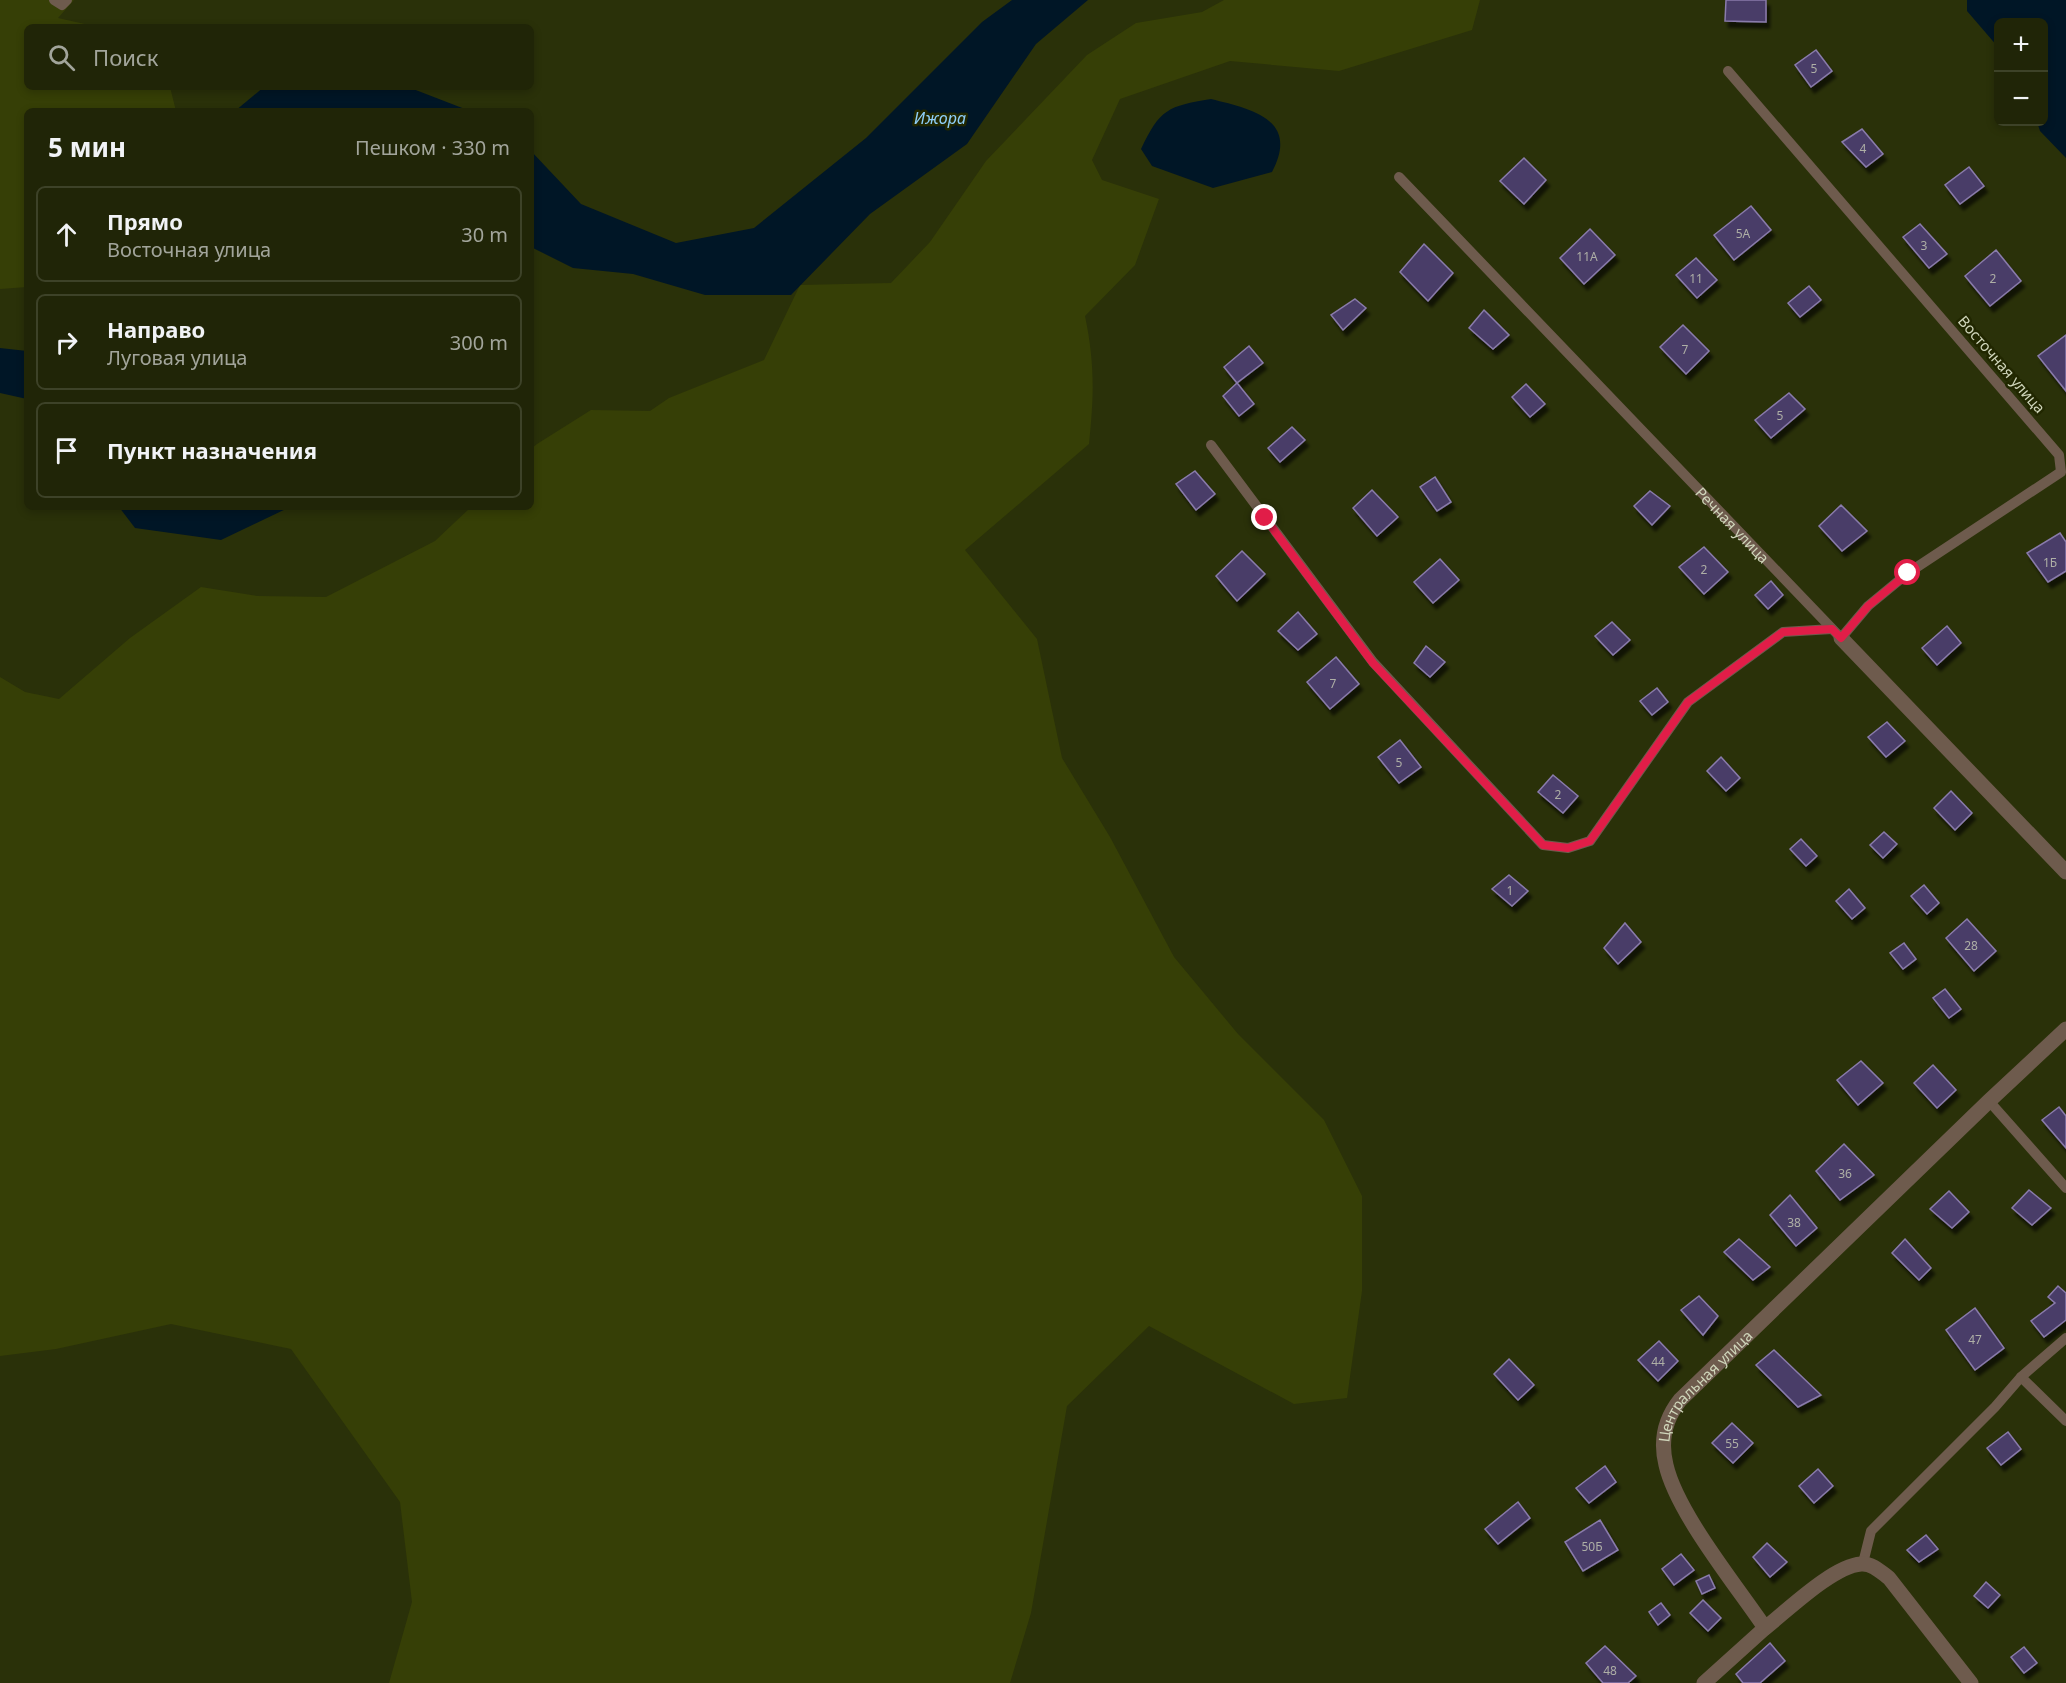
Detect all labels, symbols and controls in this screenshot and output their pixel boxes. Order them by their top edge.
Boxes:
map controls [1994,18,2048,126]
button: + [1994,18,2048,72]
search box [24,24,534,90]
icon: search [45,41,78,74]
text: Поиск [93,42,158,72]
house number: 5 [1811,60,1818,77]
button: − [1994,72,2048,126]
water label: Ижора [914,107,966,129]
text: 5 мин [48,129,126,165]
text: Пешком · 330 m [355,134,510,161]
house number: 4 [1860,140,1867,157]
text: Прямо [107,206,183,236]
icon: ahead [50,218,83,251]
text: 30 m [461,221,508,248]
house number: 5А [1736,225,1751,242]
text: Восточная улица [107,236,271,263]
house number: 3 [1921,237,1928,254]
house number: 11А [1576,248,1598,265]
house number: 11 [1689,270,1703,287]
house number: 2 [1990,270,1997,287]
street label: Восточная улица [1954,311,2050,417]
text: Направо [107,314,205,344]
icon: right [50,326,83,359]
text: 300 m [450,329,508,356]
house number: 7 [1682,341,1689,358]
text: Луговая улица [107,344,247,371]
house number: 5 [1777,407,1784,424]
icon: arrive [50,434,83,467]
text: Пункт назначения [107,435,317,465]
street label: Речная улица [1691,482,1774,567]
route end [1251,504,1277,530]
house number: 1Б [2043,554,2057,571]
route start [1894,559,1920,585]
house number: 2 [1701,561,1708,578]
house number: 7 [1330,675,1337,692]
house number: 5 [1396,754,1403,771]
house number: 2 [1555,786,1562,803]
house number: 1 [1507,882,1513,899]
house number: 28 [1964,937,1978,954]
house number: 36 [1838,1165,1852,1182]
house number: 38 [1787,1214,1801,1231]
street label: Центральная улица [1653,1326,1757,1443]
house number: 47 [1968,1331,1982,1348]
house number: 44 [1651,1353,1665,1370]
house number: 55 [1725,1435,1739,1452]
house number: 50Б [1581,1538,1603,1555]
house number: 48 [1603,1662,1617,1679]

